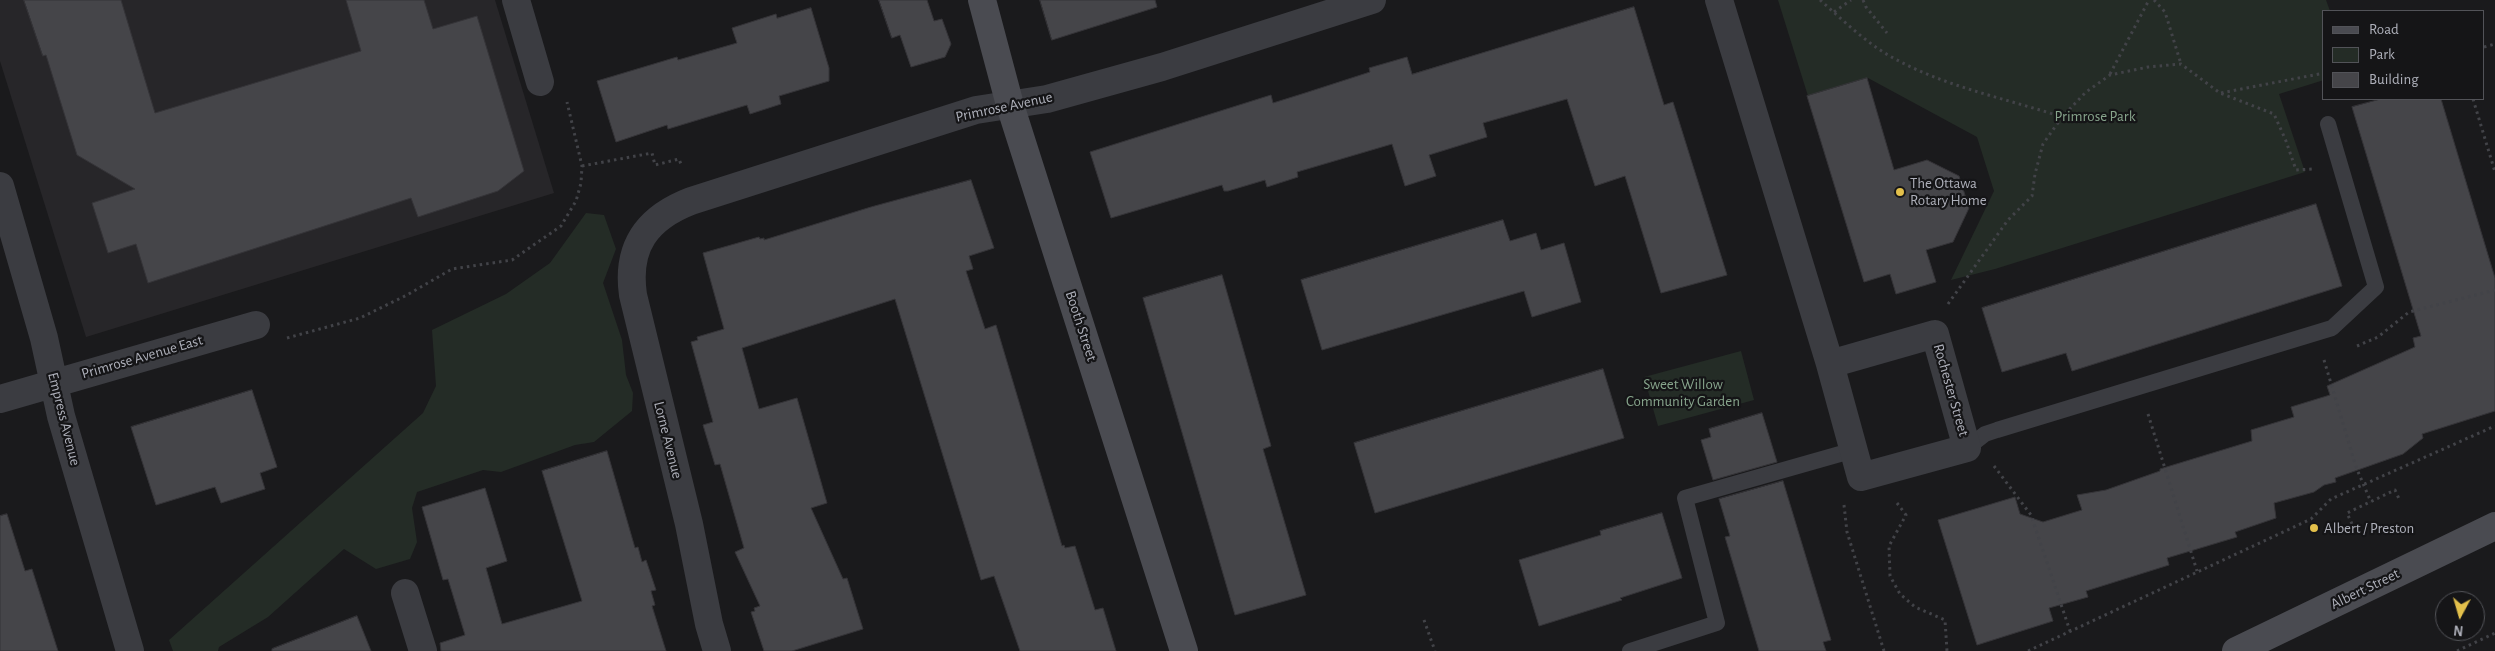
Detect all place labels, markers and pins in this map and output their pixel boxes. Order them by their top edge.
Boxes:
place label: The Ottawa Rotary Home [1910,174,1987,209]
marker: The Ottawa Rotary Home [1894,186,1906,198]
place label: Albert / Preston [2324,519,2414,537]
marker: Albert / Preston [2308,522,2320,534]

